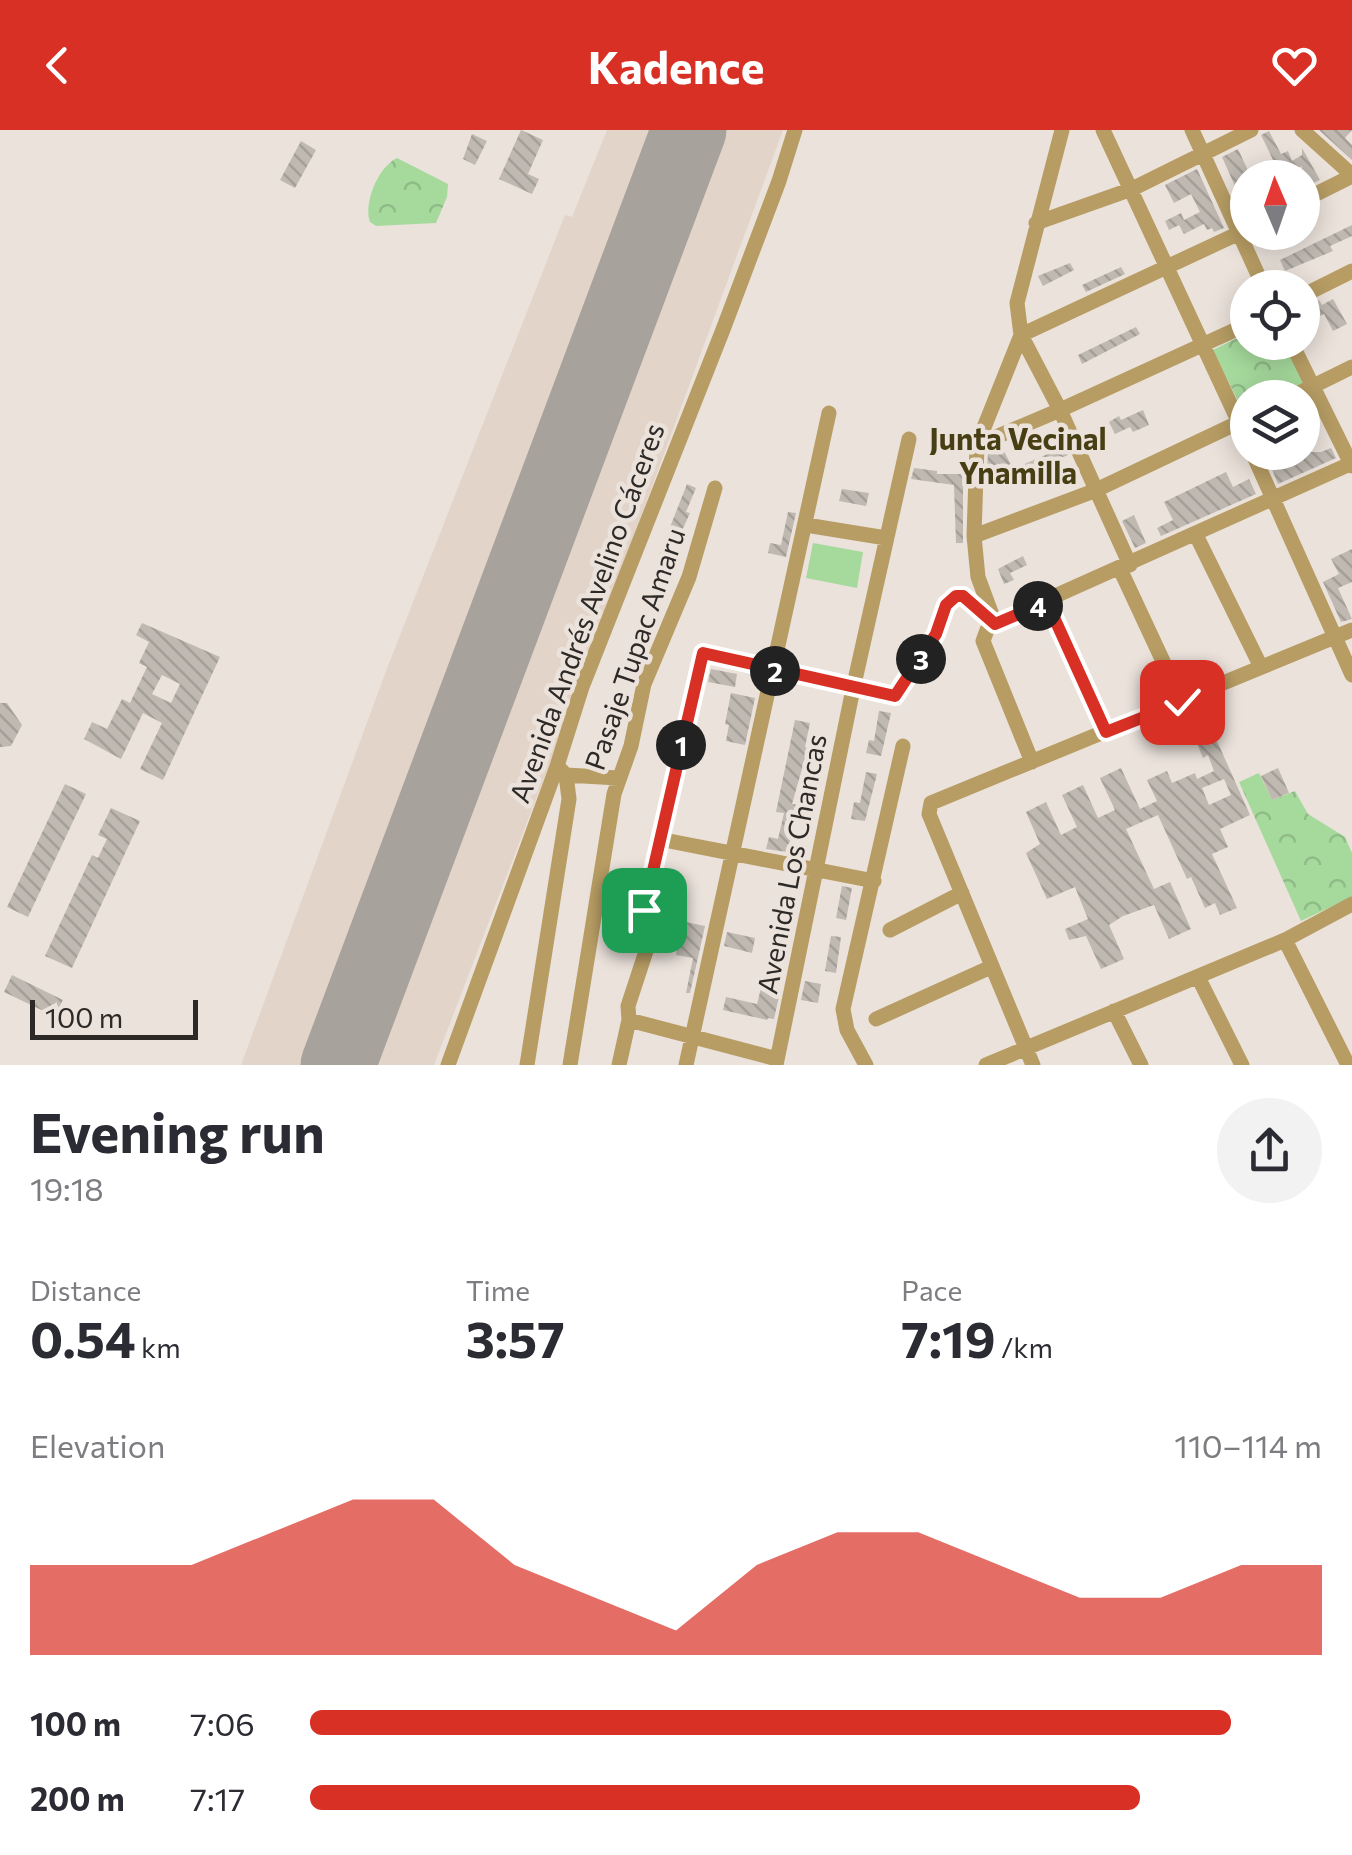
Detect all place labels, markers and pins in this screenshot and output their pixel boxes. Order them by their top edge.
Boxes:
pin: 4 [1013,581,1063,631]
pin: 3 [896,634,946,684]
pin: 2 [750,646,800,696]
pin [1140,660,1225,745]
pin: 1 [656,720,706,770]
pin [602,868,687,953]

